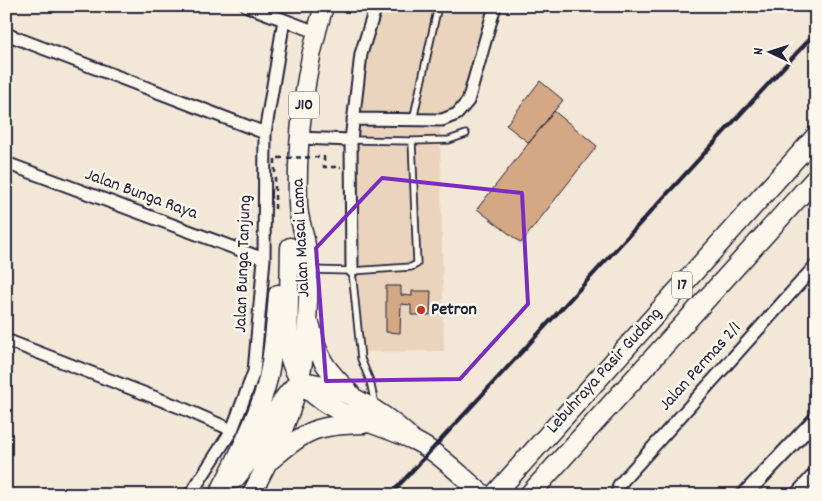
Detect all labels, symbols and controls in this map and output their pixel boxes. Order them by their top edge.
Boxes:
north arrow [744,28,794,78]
text: N [749,47,769,55]
road number: J10 [289,92,319,118]
street label: Jalan Bunga Raya [81,163,201,227]
street label: Jalan Masai Lama [286,177,318,298]
street label: Jalan Bunga Tanjung [229,195,259,333]
road number: 17 [672,272,692,298]
place label: Petron [431,298,477,323]
street label: Lebuhraya Pasir Gudang [541,302,669,440]
marker: Petron [415,304,427,316]
street label: Jalan Permas 2/1 [654,317,748,417]

